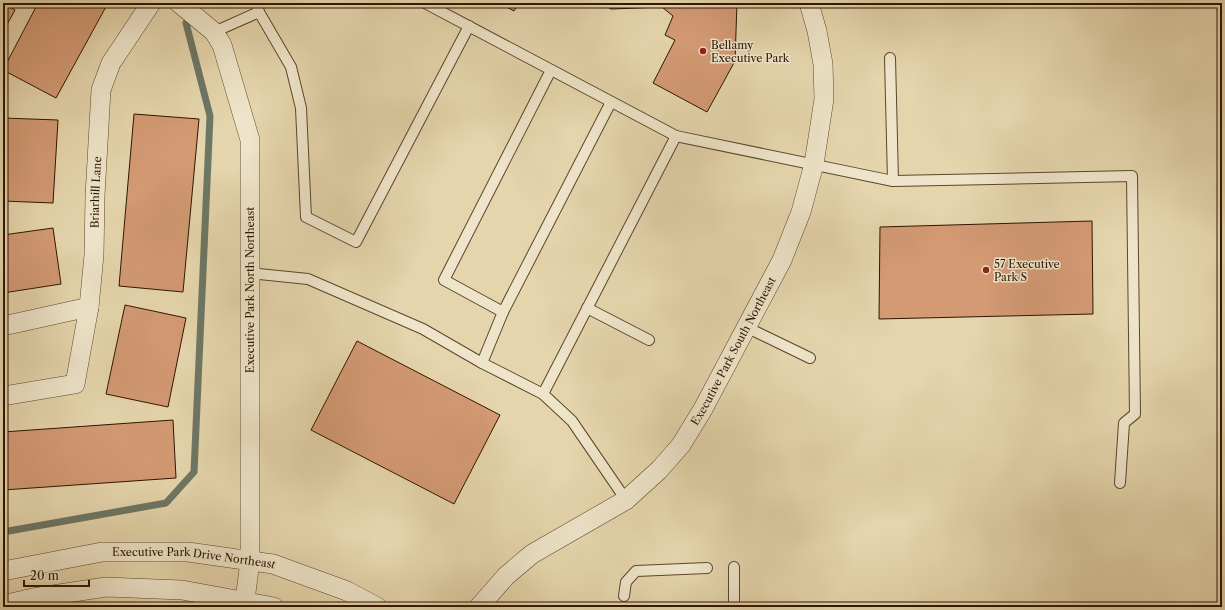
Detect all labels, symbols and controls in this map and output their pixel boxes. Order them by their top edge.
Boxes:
place label: Bellamy Executive Park [711,38,790,65]
marker: Bellamy Executive Park [698,46,708,56]
street label: Briarhill Lane [87,156,104,228]
street label: Executive Park North Northeast [243,207,257,373]
place label: 57 Executive Park S [994,257,1060,284]
marker: 57 Executive Park S [981,265,991,275]
street label: Executive Park South Northeast [688,274,779,428]
street label: Executive Park Drive Northeast [112,545,278,571]
scale bar [24,562,89,588]
text: 20 m [30,568,59,583]

